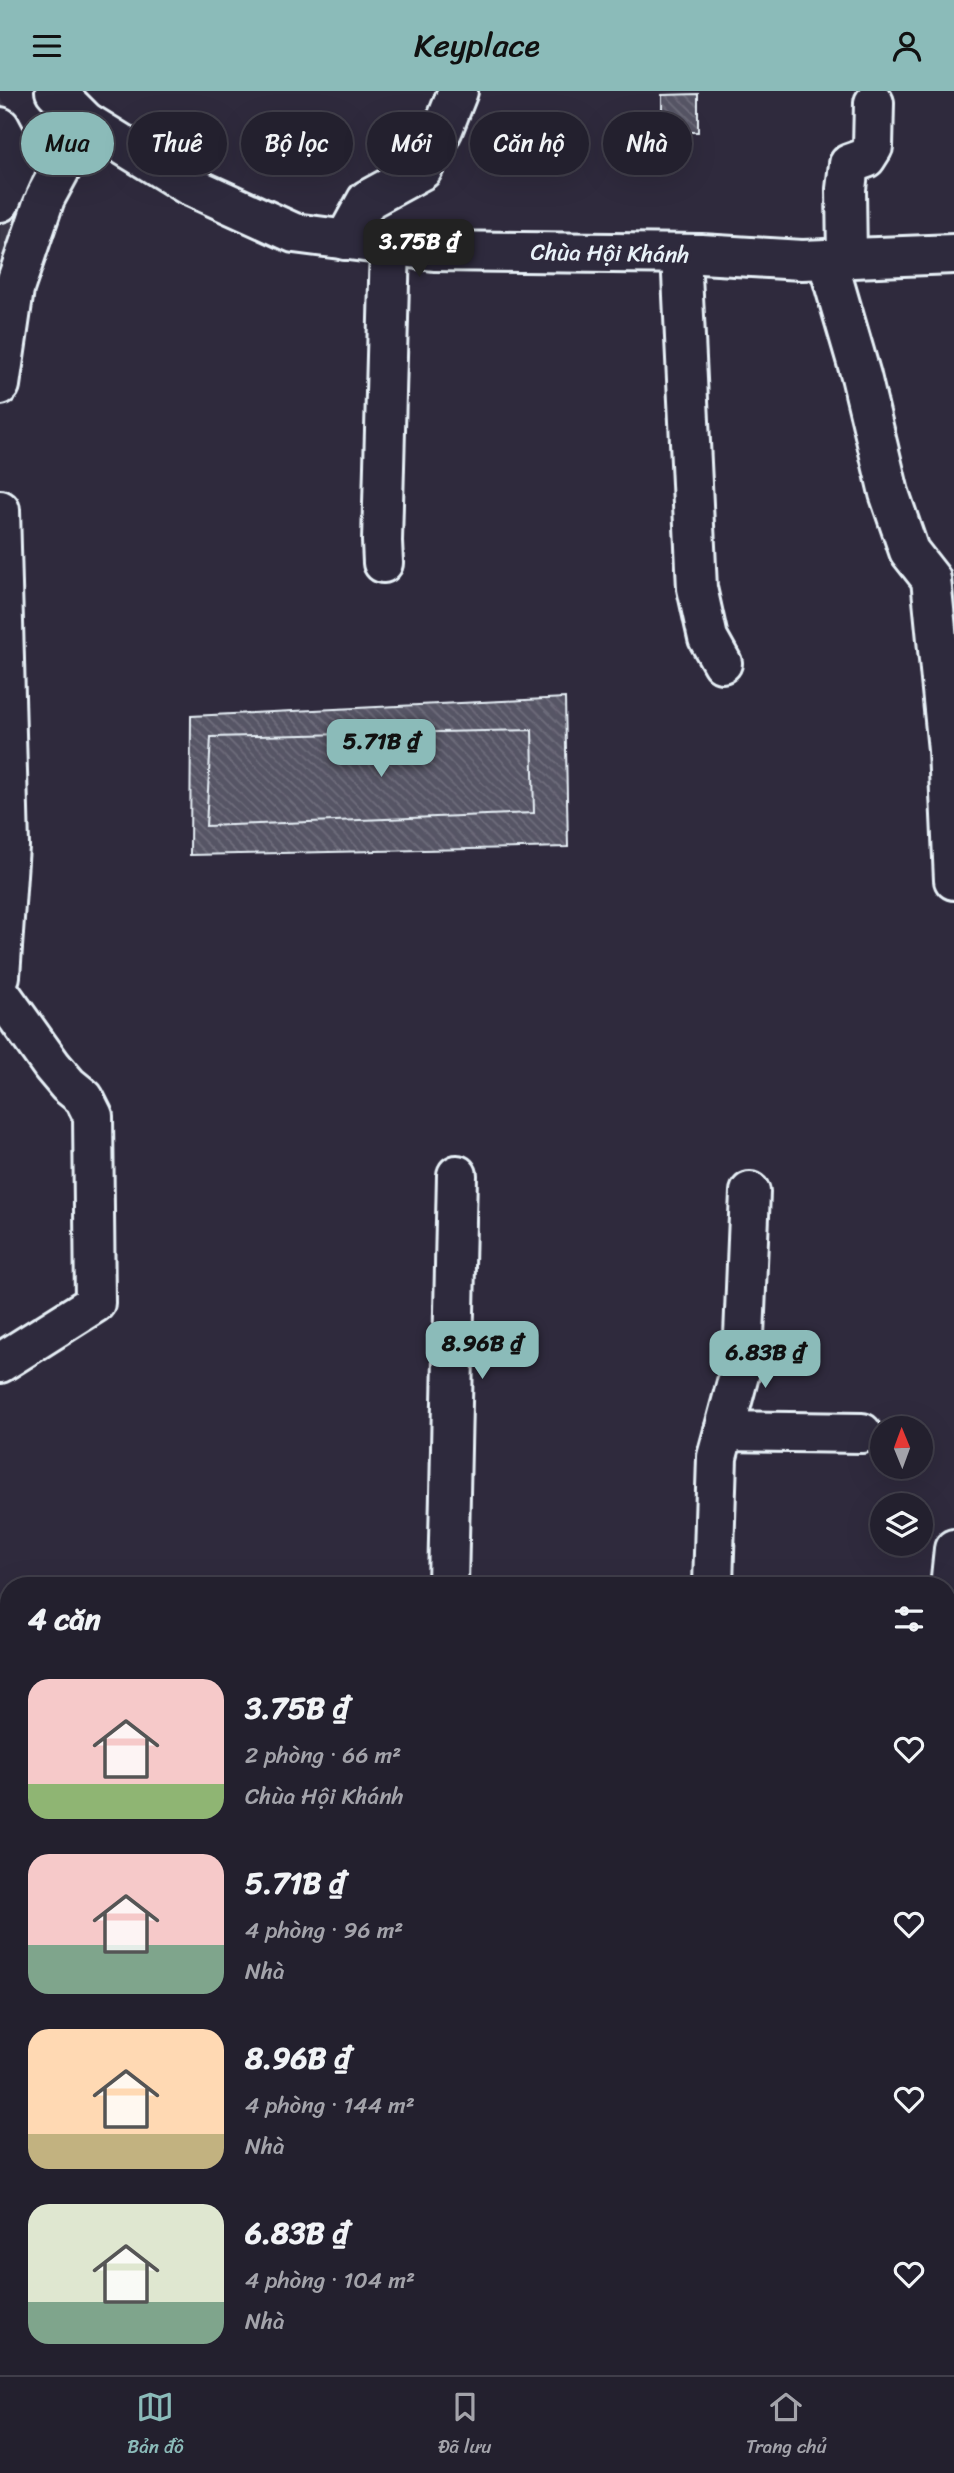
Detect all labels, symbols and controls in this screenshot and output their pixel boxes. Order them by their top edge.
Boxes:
text: Keyplace [414,17,540,74]
icon: menu [28,27,66,65]
icon: person [888,27,926,65]
chip: Mua [21,112,114,175]
chip: Thuê [128,112,227,175]
chip: Bộ lọc [241,112,353,175]
chip: Mới [367,112,456,175]
chip: Căn hộ [470,112,589,175]
chip: Nhà [603,112,692,175]
pin: 3.75B ₫ [354,219,484,279]
text: 3.75B ₫ [379,221,459,262]
street label: Chùa Hội Khánh [530,232,690,275]
pin: 5.71B ₫ [316,719,446,779]
text: 5.71B ₫ [343,721,419,762]
pin: 8.96B ₫ [417,1321,547,1381]
text: 8.96B ₫ [442,1323,522,1364]
pin: 6.83B ₫ [700,1331,830,1390]
text: 6.83B ₫ [725,1332,805,1373]
north arrow [870,1416,933,1479]
map controls [870,1416,933,1556]
button: layers [870,1493,933,1556]
text: 4 căn [28,1592,101,1646]
icon: filters [890,1600,928,1638]
text: 3.75B ₫ [245,1681,349,1735]
icon: home [84,1707,168,1791]
icon: heart [890,1730,928,1768]
text: 2 phòng · 66 m² [245,1735,401,1776]
text: Chùa Hội Khánh [245,1776,404,1817]
text: 5.71B ₫ [245,1856,345,1910]
icon: home [84,1882,168,1966]
icon: heart [890,1905,928,1943]
text: 4 phòng · 96 m² [245,1910,403,1951]
text: Nhà [245,1951,285,1992]
text: 8.96B ₫ [245,2031,350,2085]
icon: home [84,2057,168,2141]
icon: heart [890,2080,928,2118]
text: 4 phòng · 144 m² [245,2085,415,2126]
text: Nhà [245,2126,285,2167]
text: 6.83B ₫ [245,2206,348,2260]
icon: home [84,2232,168,2316]
icon: heart [890,2255,928,2293]
text: 4 phòng · 104 m² [245,2260,415,2301]
text: Nhà [245,2301,285,2342]
tab: Bản đồ [127,2388,184,2463]
tab: Đã lưu [438,2388,492,2463]
tab: Trang chủ [746,2388,827,2463]

